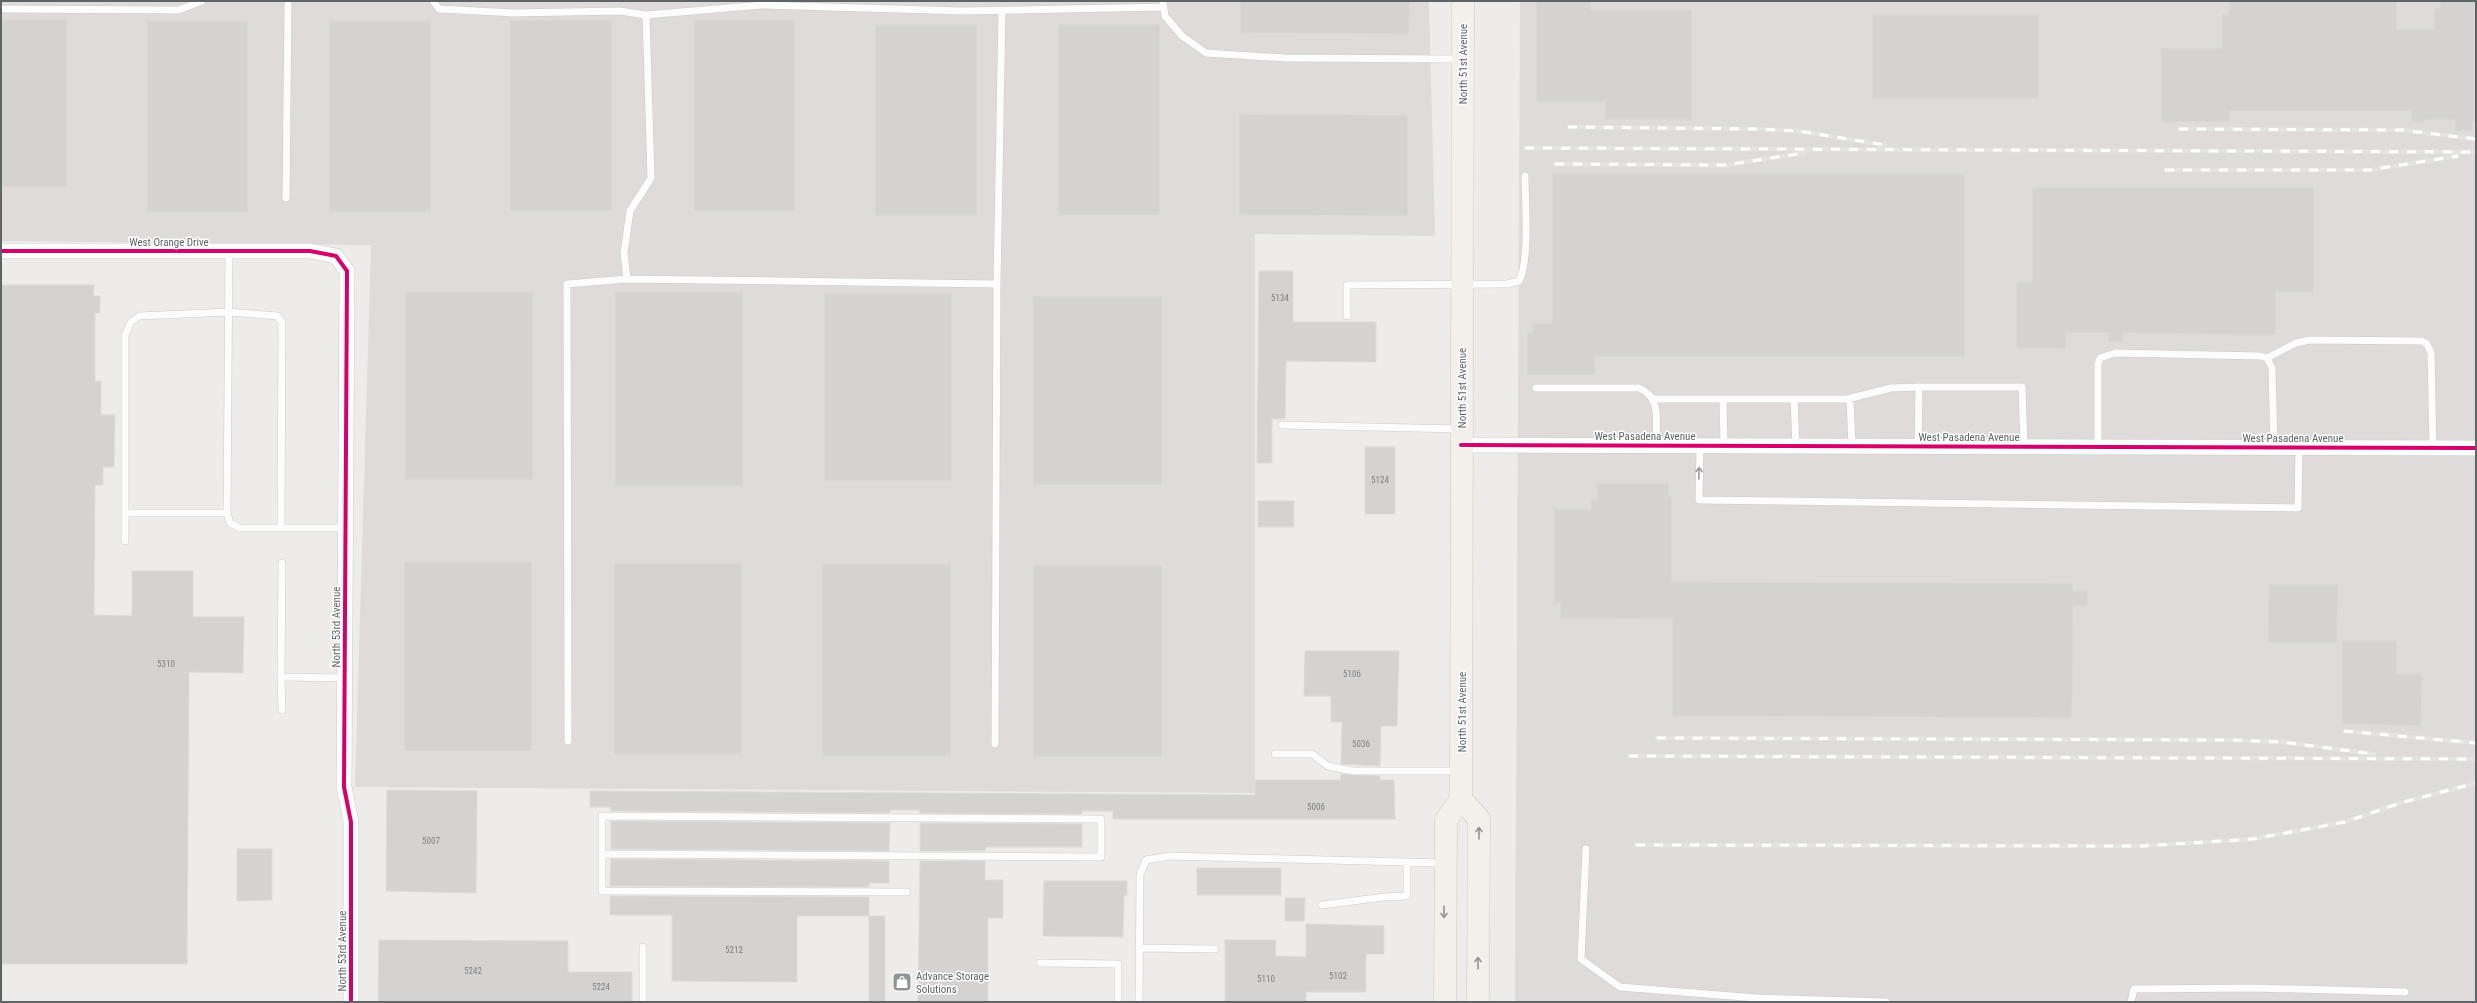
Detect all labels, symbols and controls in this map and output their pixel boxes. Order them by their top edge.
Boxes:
street label: North 51st Avenue [1457,24,1470,104]
street label: West Orange Drive [129,236,209,249]
house number: 5134 [1271,293,1289,303]
street label: North 51st Avenue [1456,348,1469,428]
street label: West Pasadena Avenue [1594,430,1696,443]
street label: West Pasadena Avenue [1918,431,2020,444]
street label: West Pasadena Avenue [2242,432,2344,445]
one-way arrow [1696,467,1703,480]
house number: 5124 [1371,475,1389,485]
street label: North 53rd Avenue [330,587,343,667]
house number: 5310 [157,659,175,669]
house number: 5106 [1343,669,1361,679]
street label: North 51st Avenue [1456,672,1469,752]
house number: 5036 [1352,739,1370,749]
house number: 5006 [1307,802,1325,812]
one-way arrow [1475,827,1483,840]
house number: 5007 [422,836,440,846]
one-way arrow [1440,905,1448,918]
street label: North 53rd Avenue [336,911,349,991]
house number: 5212 [725,945,743,955]
one-way arrow [1474,957,1482,970]
house number: 5242 [464,966,482,976]
place label: Advance Storage Solutions [916,970,989,996]
shop icon: Advance Storage Solutions [891,971,913,993]
house number: 5102 [1329,971,1347,981]
house number: 5110 [1257,974,1275,984]
house number: 5224 [592,982,610,992]

